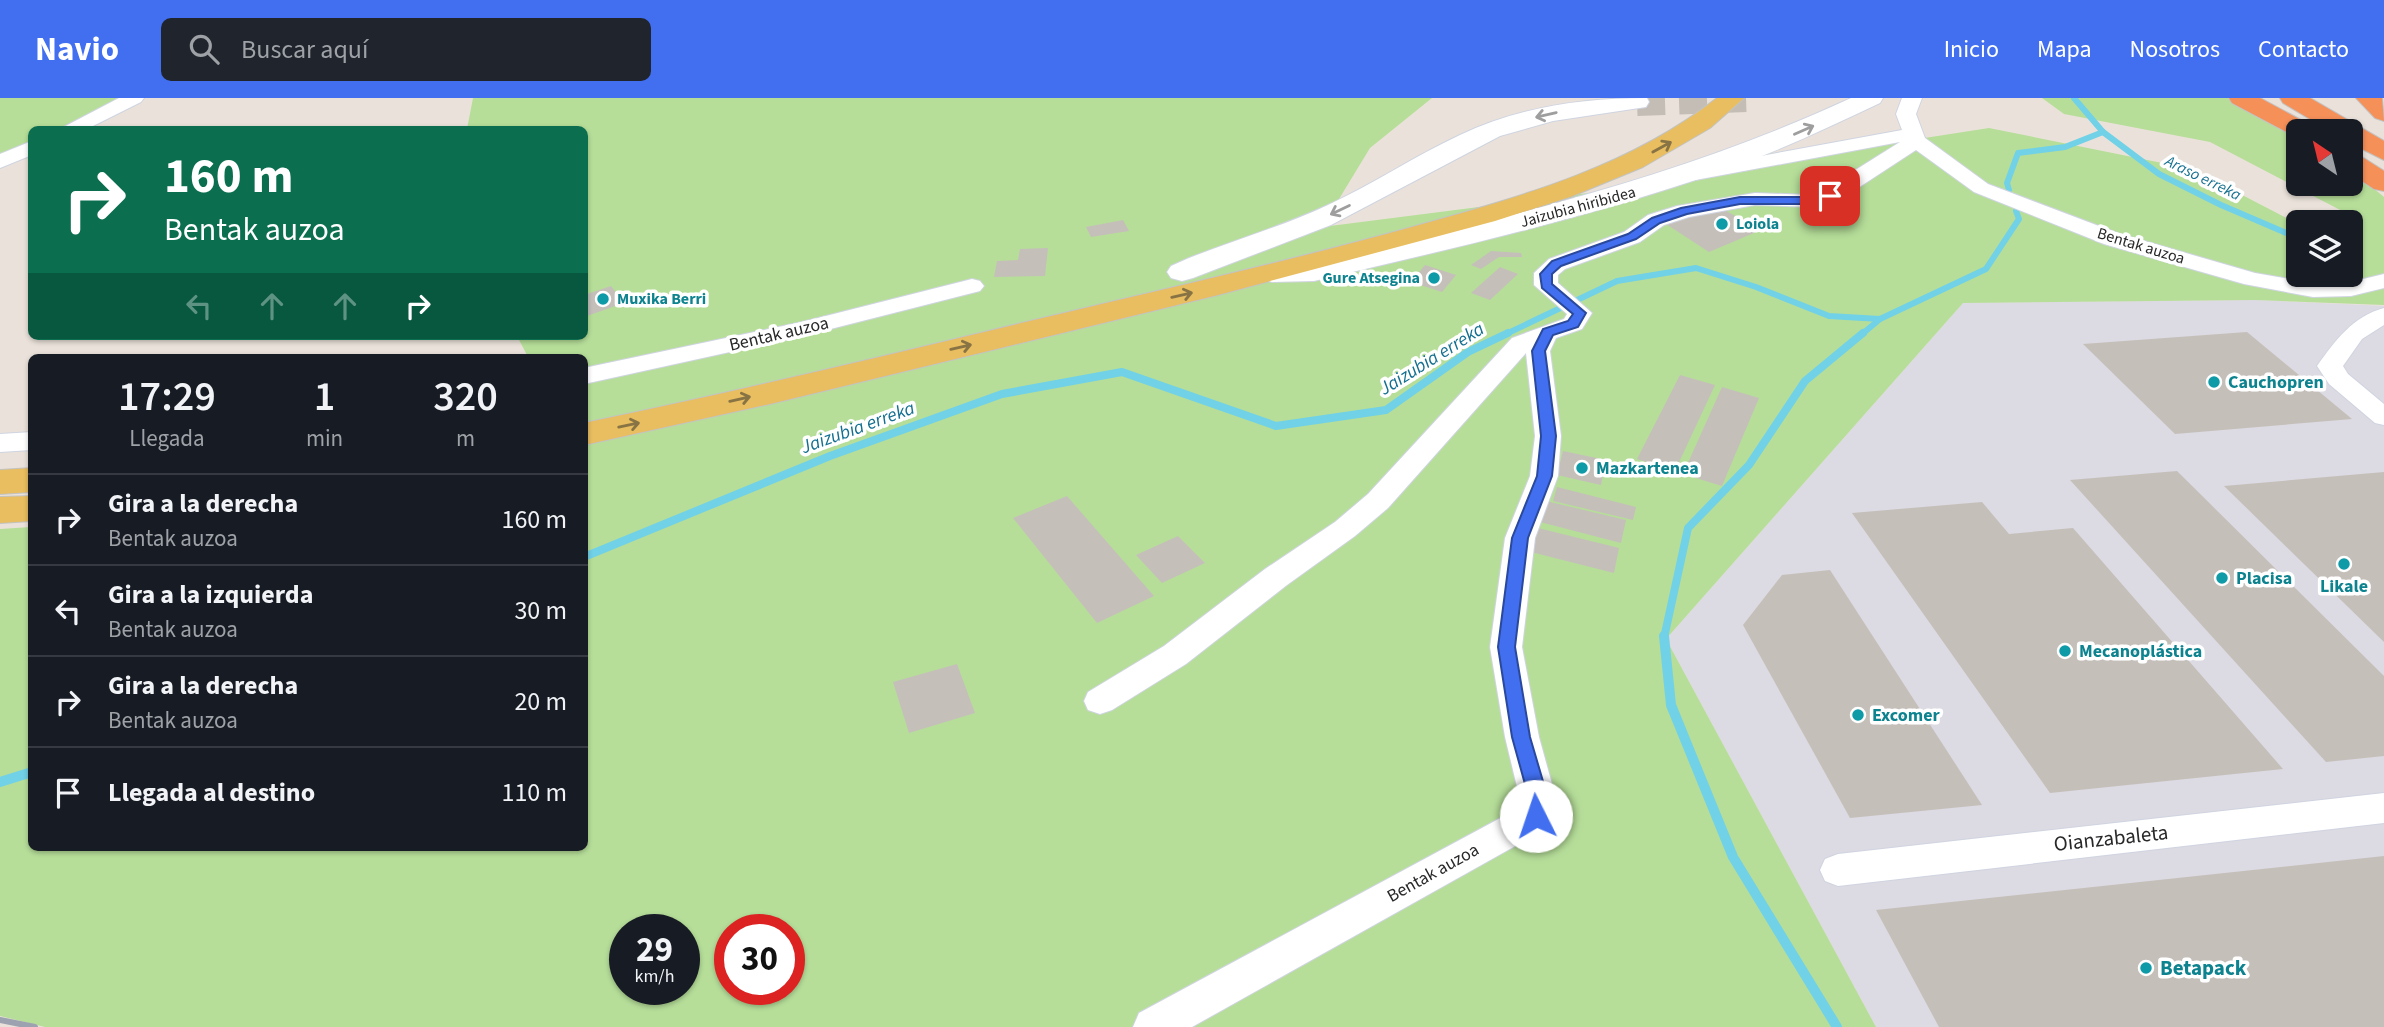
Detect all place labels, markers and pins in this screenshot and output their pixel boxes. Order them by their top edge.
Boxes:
pin [1800,166,1860,226]
place label: Loiola [1736,213,1779,235]
marker: Loiola [1714,216,1730,232]
place label: Gure Atsegina [1322,267,1420,289]
marker: Gure Atsegina [1426,270,1442,286]
place label: Muxika Berri [617,288,706,310]
marker: Muxika Berri [595,291,611,307]
place label: Cauchopren [2228,370,2324,395]
marker: Cauchopren [2206,374,2222,390]
place label: Mazkartenea [1596,456,1699,481]
marker: Mazkartenea [1574,460,1590,476]
marker: Likale [2336,556,2352,572]
place label: Placisa [2236,566,2292,591]
marker: Placisa [2214,570,2230,586]
place label: Likale [2320,574,2368,599]
place label: Mecanoplástica [2079,639,2202,664]
marker: Mecanoplástica [2057,643,2073,659]
place label: Excomer [1872,703,1941,728]
marker: Excomer [1850,707,1866,723]
place label: Betapack [2160,953,2247,983]
marker: Betapack [2138,960,2154,976]

